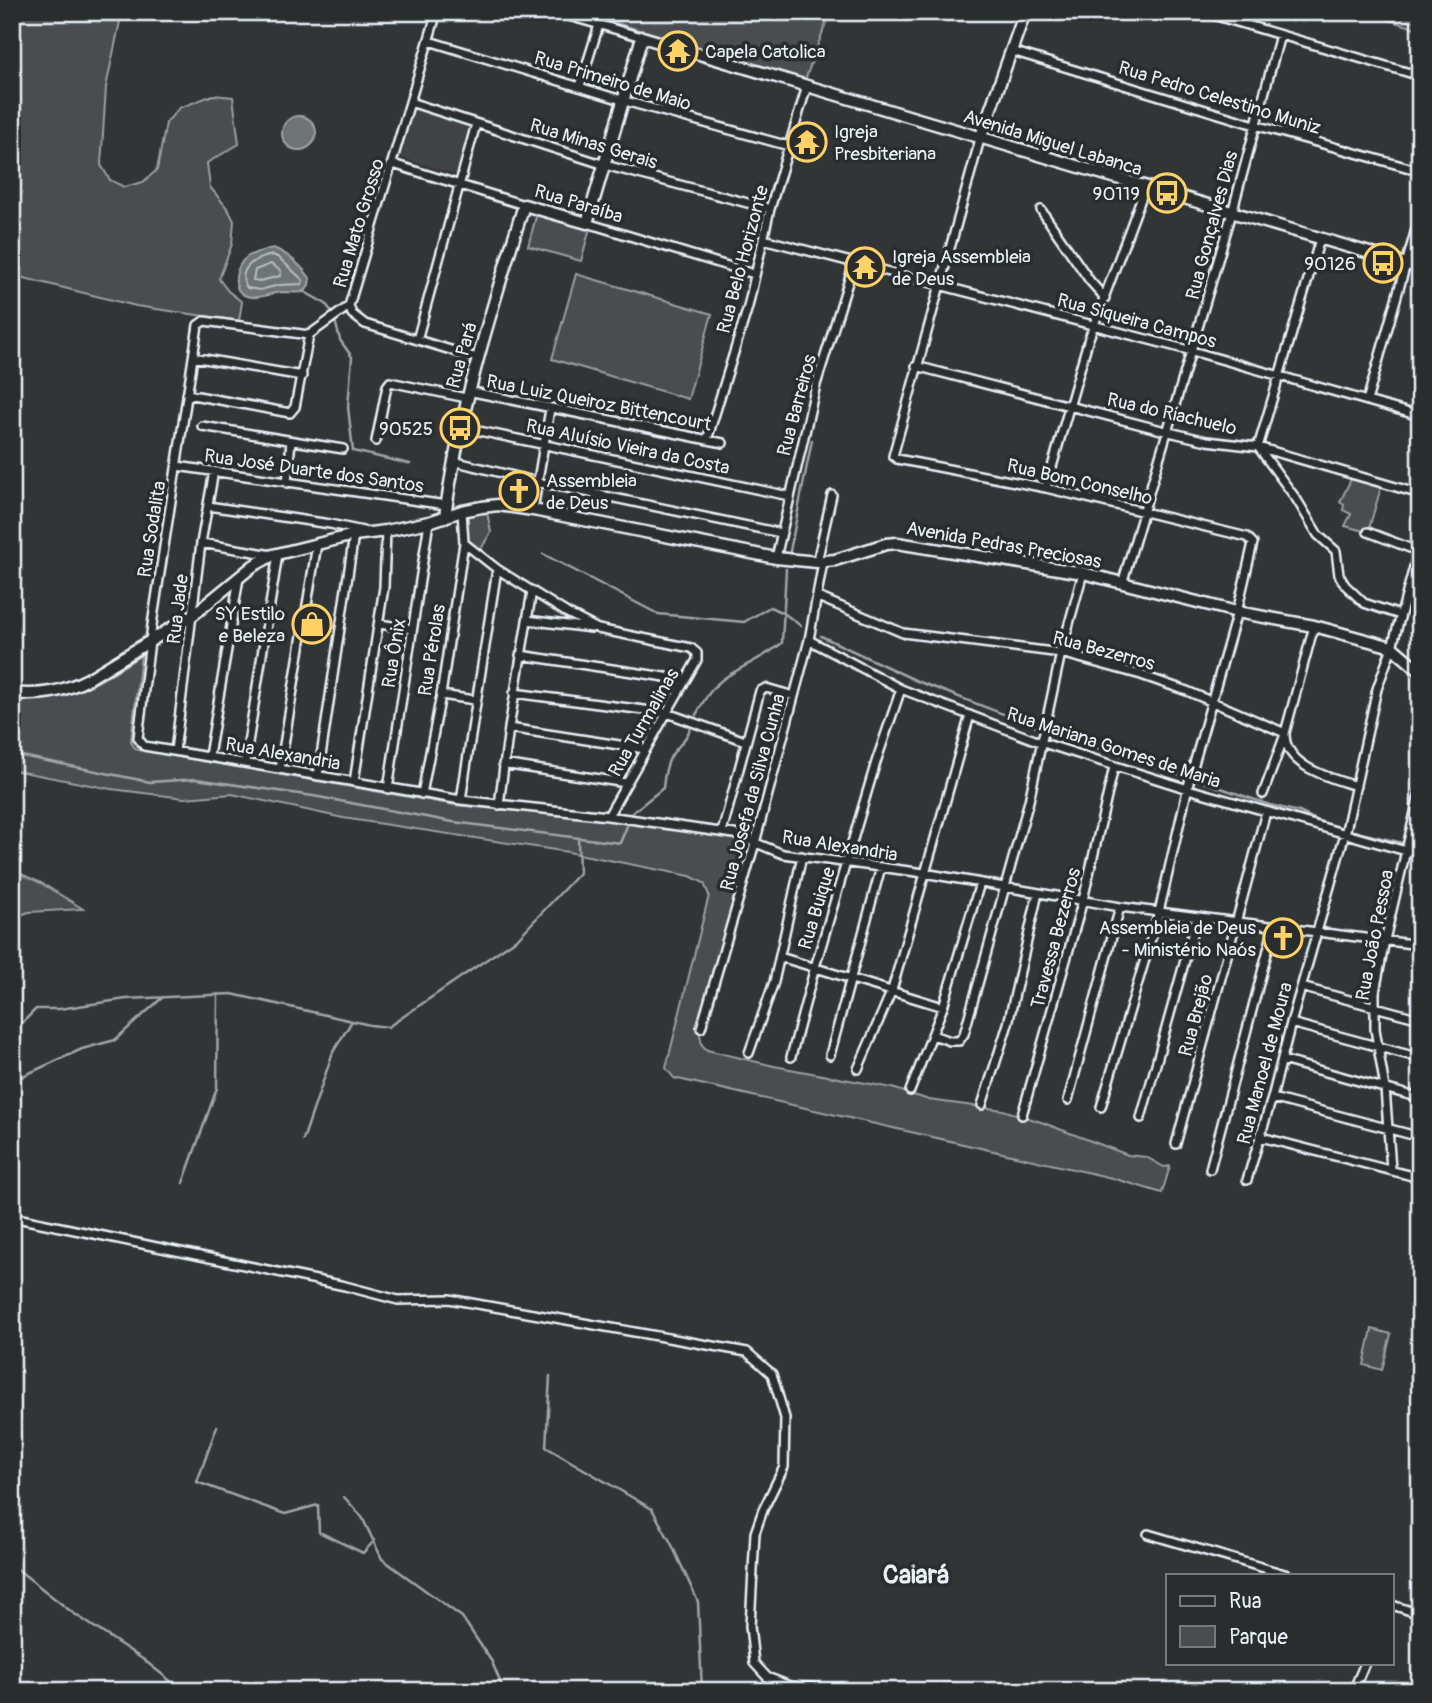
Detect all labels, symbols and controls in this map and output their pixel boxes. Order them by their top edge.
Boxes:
temple icon: Capela Catolica [657,30,699,72]
place label: Capela Catolica [705,40,826,64]
street label: Rua Primeiro de Maio [531,46,694,116]
street label: Rua Pedro Celestino Muniz [1116,56,1324,140]
street label: Avenida Miguel Labanca [960,104,1145,182]
street label: Rua Minas Gerais [527,113,661,175]
place label: Igreja Presbiteriana [834,120,936,166]
temple icon: Igreja Presbiteriana [786,121,828,163]
street label: Rua Gonçalves Dias [1181,148,1244,302]
street label: Rua Mato Grosso [328,156,390,291]
bus stop icon: 90119 [1146,172,1188,214]
street label: Rua Paraíba [532,179,626,229]
street label: Rua Belo Horizonte [712,182,774,336]
place label: 90119 [1093,182,1140,206]
bus stop icon: 90126 [1362,242,1404,284]
place label: Igreja Assembleia de Deus [892,245,1031,291]
temple icon: Igreja Assembleia de Deus [844,246,886,288]
place label: 90126 [1304,252,1356,276]
street label: Rua Siqueira Campos [1054,288,1220,354]
street label: Rua Pará [441,319,483,391]
street label: Rua Barreiros [772,351,822,459]
street label: Rua Luiz Queiroz Bittencourt [484,369,714,437]
street label: Rua do Riachuelo [1105,387,1239,441]
bus stop icon: 90525 [439,407,481,449]
street label: Rua Aluísio Vieira da Costa [524,414,732,480]
place label: 90525 [379,417,433,441]
street label: Rua José Duarte dos Santos [203,444,426,498]
street label: Rua Bom Conselho [1005,454,1155,510]
place label: Assembleia de Deus [546,469,637,515]
church icon: Assembleia de Deus [498,470,540,512]
street label: Rua Sodalita [133,479,171,579]
street label: Avenida Pedras Preciosas [905,516,1104,574]
street label: Rua Jade [162,572,194,645]
place label: SY Estilo e Beleza [215,602,285,648]
street label: Rua Pérolas [413,602,451,698]
shop icon: SY Estilo e Beleza [291,603,333,645]
street label: Rua Ônix [377,617,411,690]
street label: Rua Bezerros [1050,626,1158,676]
street label: Rua Turmalinas [603,664,685,781]
street label: Rua Josefa da Silva Cunha [715,691,791,893]
street label: Rua Mariana Gomes de Maria [1004,702,1224,794]
street label: Rua Alexandria [223,732,342,776]
street label: Rua Alexandria [780,825,899,867]
street label: Rua Buique [793,864,841,952]
street label: Travessa Bezerros [1026,865,1086,1011]
street label: Rua João Pessoa [1351,868,1399,1003]
place label: Assembleia de Deus - Ministério Naós [1099,916,1257,962]
church icon: Assembleia de Deus - Ministério Naós [1262,917,1304,959]
street label: Rua Brejão [1173,971,1218,1059]
street label: Rua Manoel de Moura [1232,979,1298,1147]
district label: Caiará [883,1559,949,1591]
legend [1166,1574,1394,1664]
text: Rua [1229,1588,1262,1615]
text: Parque [1229,1624,1288,1651]

